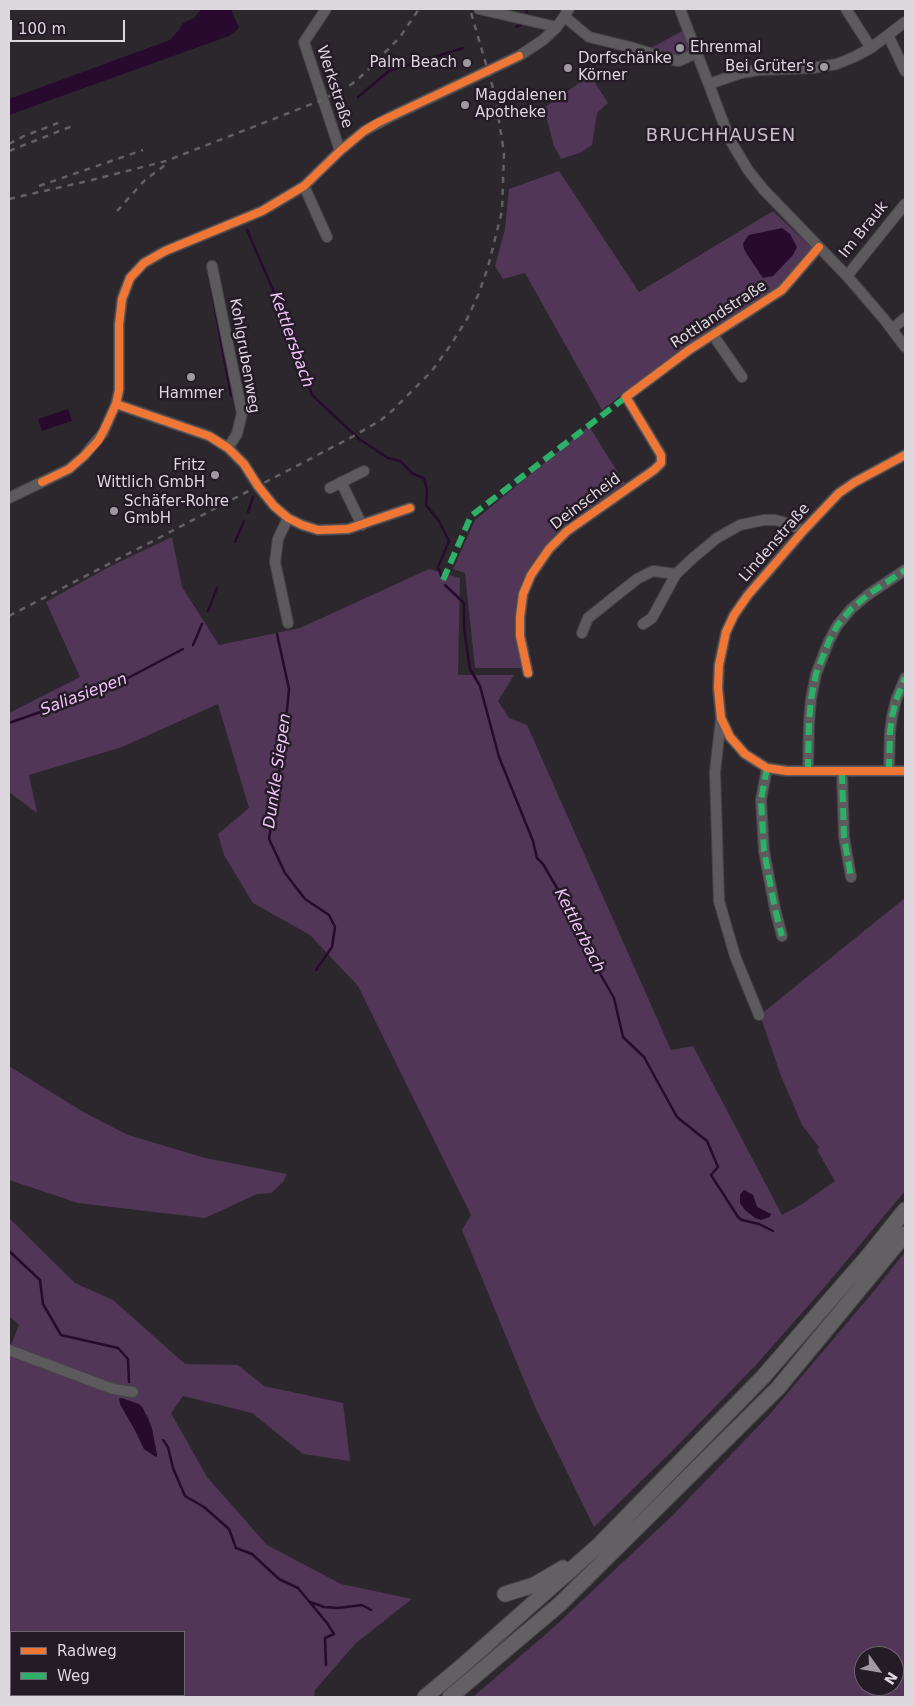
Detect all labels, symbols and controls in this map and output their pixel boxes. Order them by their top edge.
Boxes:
scale bar [12,10,128,42]
text: 100 m [18,20,66,38]
place label: Ehrenmal [690,39,762,57]
marker: Ehrenmal [674,42,686,54]
street label: Werkstraße [312,43,356,131]
place label: Dorfschänke Körner [578,50,672,85]
place label: Palm Beach [369,54,457,72]
marker: Palm Beach [461,57,473,69]
place label: Bei Grüter's [725,58,814,76]
marker: Bei Grüter's [818,61,830,73]
marker: Dorfschänke Körner [562,62,574,74]
place label: Magdalenen Apotheke [475,87,567,122]
marker: Magdalenen Apotheke [459,99,471,111]
district label: BRUCHHAUSEN [644,125,798,147]
street label: Im Brauk [836,198,892,262]
street label: Rottlandstraße [668,277,770,353]
water label: Kettlersbach [265,290,317,390]
street label: Kohlgrubenweg [225,297,263,415]
marker: Hammer [185,371,197,383]
place label: Hammer [158,385,224,403]
place label: Fritz Wittlich GmbH [97,457,205,492]
marker: Fritz Wittlich GmbH [209,469,221,481]
street label: Deinscheid [547,470,625,534]
place label: Schäfer-Rohre GmbH [124,493,229,528]
street label: Lindenstraße [736,500,814,586]
marker: Schäfer-Rohre GmbH [108,505,120,517]
water label: Saliasiepen [38,670,130,720]
water label: Dunkle Siepen [260,712,296,830]
water label: Kettlerbach [550,886,608,976]
legend [10,1631,185,1696]
text: Radweg [57,1642,117,1660]
north arrow [854,1646,904,1696]
text: Weg [57,1667,90,1685]
text: N [881,1669,901,1688]

